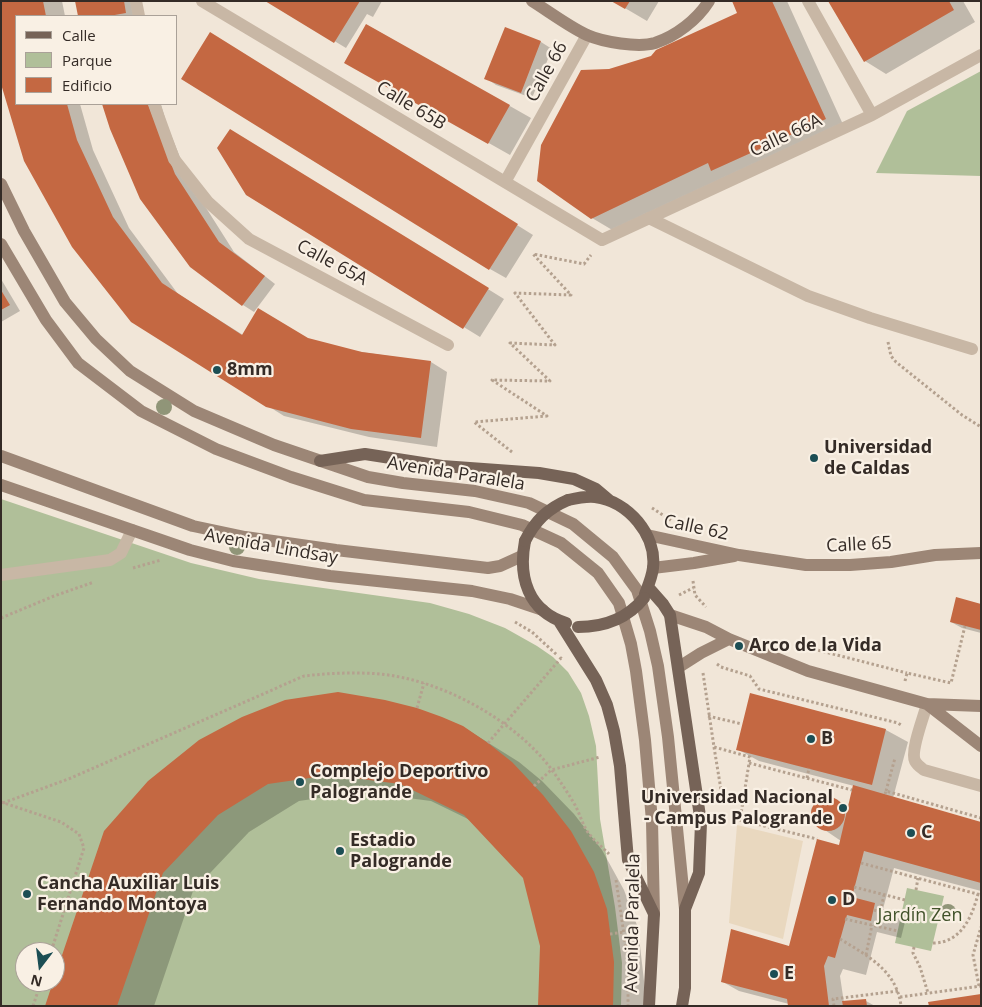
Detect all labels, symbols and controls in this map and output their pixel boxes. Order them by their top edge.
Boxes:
legend [15,15,178,105]
text: Calle [62,25,96,45]
street label: Calle 66 [522,38,572,106]
text: Parque [62,50,112,70]
text: Edificio [62,75,112,95]
street label: Calle 65B [372,77,450,135]
street label: Calle 66A [746,110,826,162]
street label: Calle 65A [293,235,371,291]
place label: 8mm [227,359,273,381]
marker: 8mm [211,364,223,376]
place label: Universidad de Caldas [824,437,932,479]
street label: Avenida Paralela [386,452,526,496]
marker: Universidad de Caldas [808,452,820,464]
street label: Calle 62 [662,511,730,545]
street label: Avenida Lindsay [202,525,340,569]
street label: Calle 65 [826,532,892,558]
place label: Arco de la Vida [749,635,882,657]
marker: Arco de la Vida [733,640,745,652]
place label: B [821,728,833,750]
marker: B [805,733,817,745]
place label: Complejo Deportivo Palogrande [310,761,488,804]
marker: Complejo Deportivo Palogrande [294,776,306,788]
place label: Universidad Nacional - Campus Palogrande [641,787,833,830]
marker: Universidad Nacional - Campus Palogrande [837,802,849,814]
place label: C [921,822,932,844]
marker: C [905,827,917,839]
place label: Estadio Palogrande [350,830,452,872]
marker: Estadio Palogrande [334,845,346,857]
street label: Avenida Paralela [621,853,645,993]
place label: Cancha Auxiliar Luis Fernando Montoya [37,873,219,916]
marker: Cancha Auxiliar Luis Fernando Montoya [21,888,33,900]
place label: D [842,889,855,911]
marker: D [826,894,838,906]
park label: Jardín Zen [878,905,962,927]
north arrow [15,942,65,992]
place label: E [784,963,794,985]
marker: E [768,968,780,980]
text: N [28,970,44,992]

